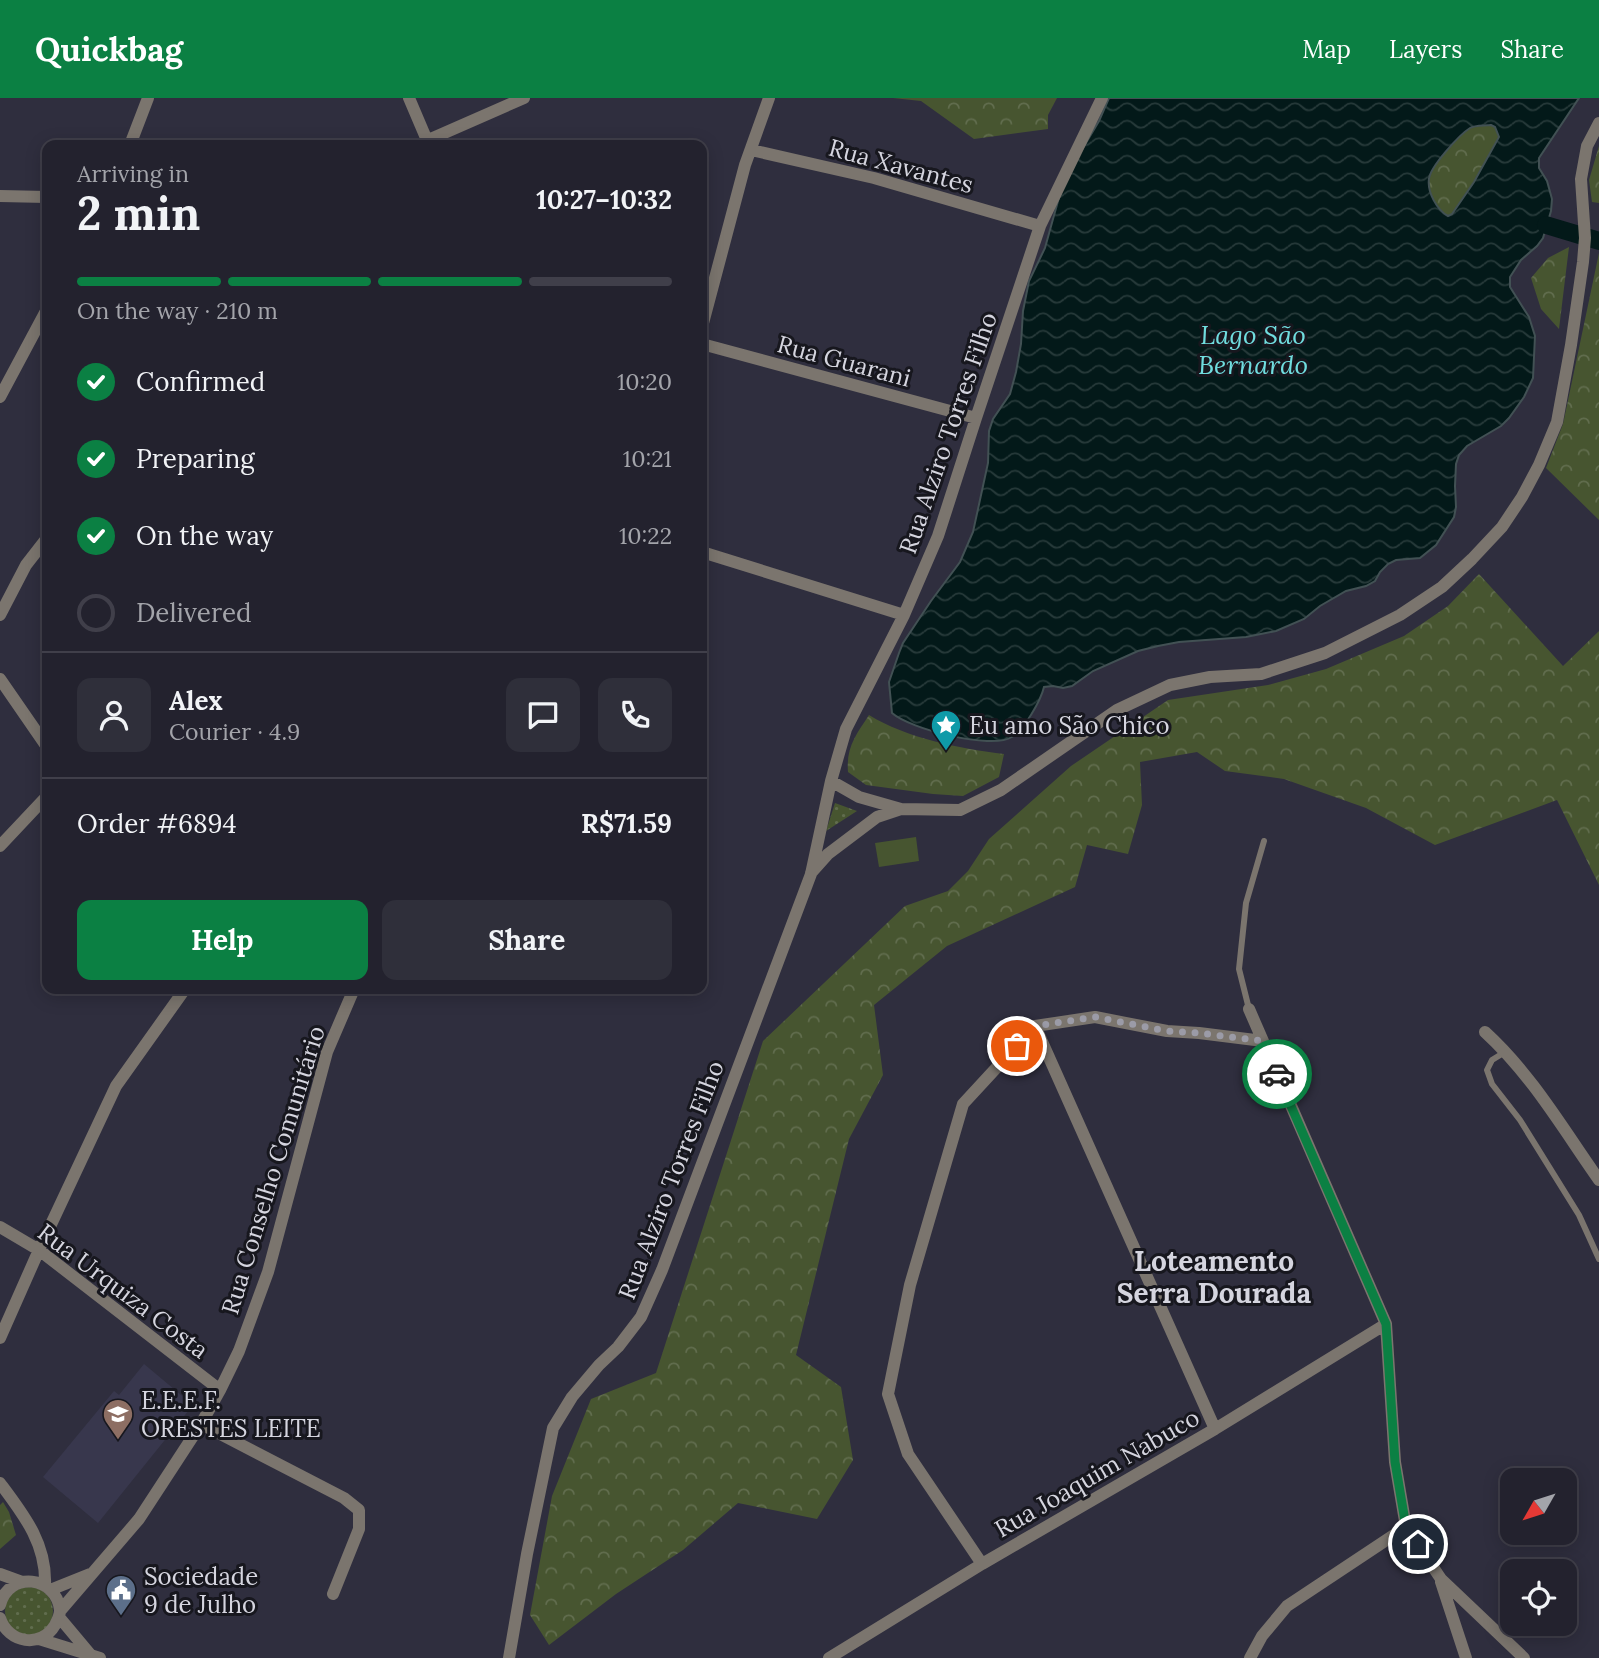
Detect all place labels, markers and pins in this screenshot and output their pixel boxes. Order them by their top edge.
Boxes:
place icon: Eu amo São Chico [929,708,963,752]
place label: Eu amo São Chico [969,710,1169,741]
pin [987,1016,1047,1076]
place label: E.E.E.F. ORESTES LEITE [141,1385,321,1444]
school or university icon: E.E.E.F. ORESTES LEITE [101,1397,135,1441]
pin [1388,1514,1448,1574]
place label: Sociedade 9 de Julho [144,1561,258,1620]
public building icon: Sociedade 9 de Julho [104,1573,138,1617]

